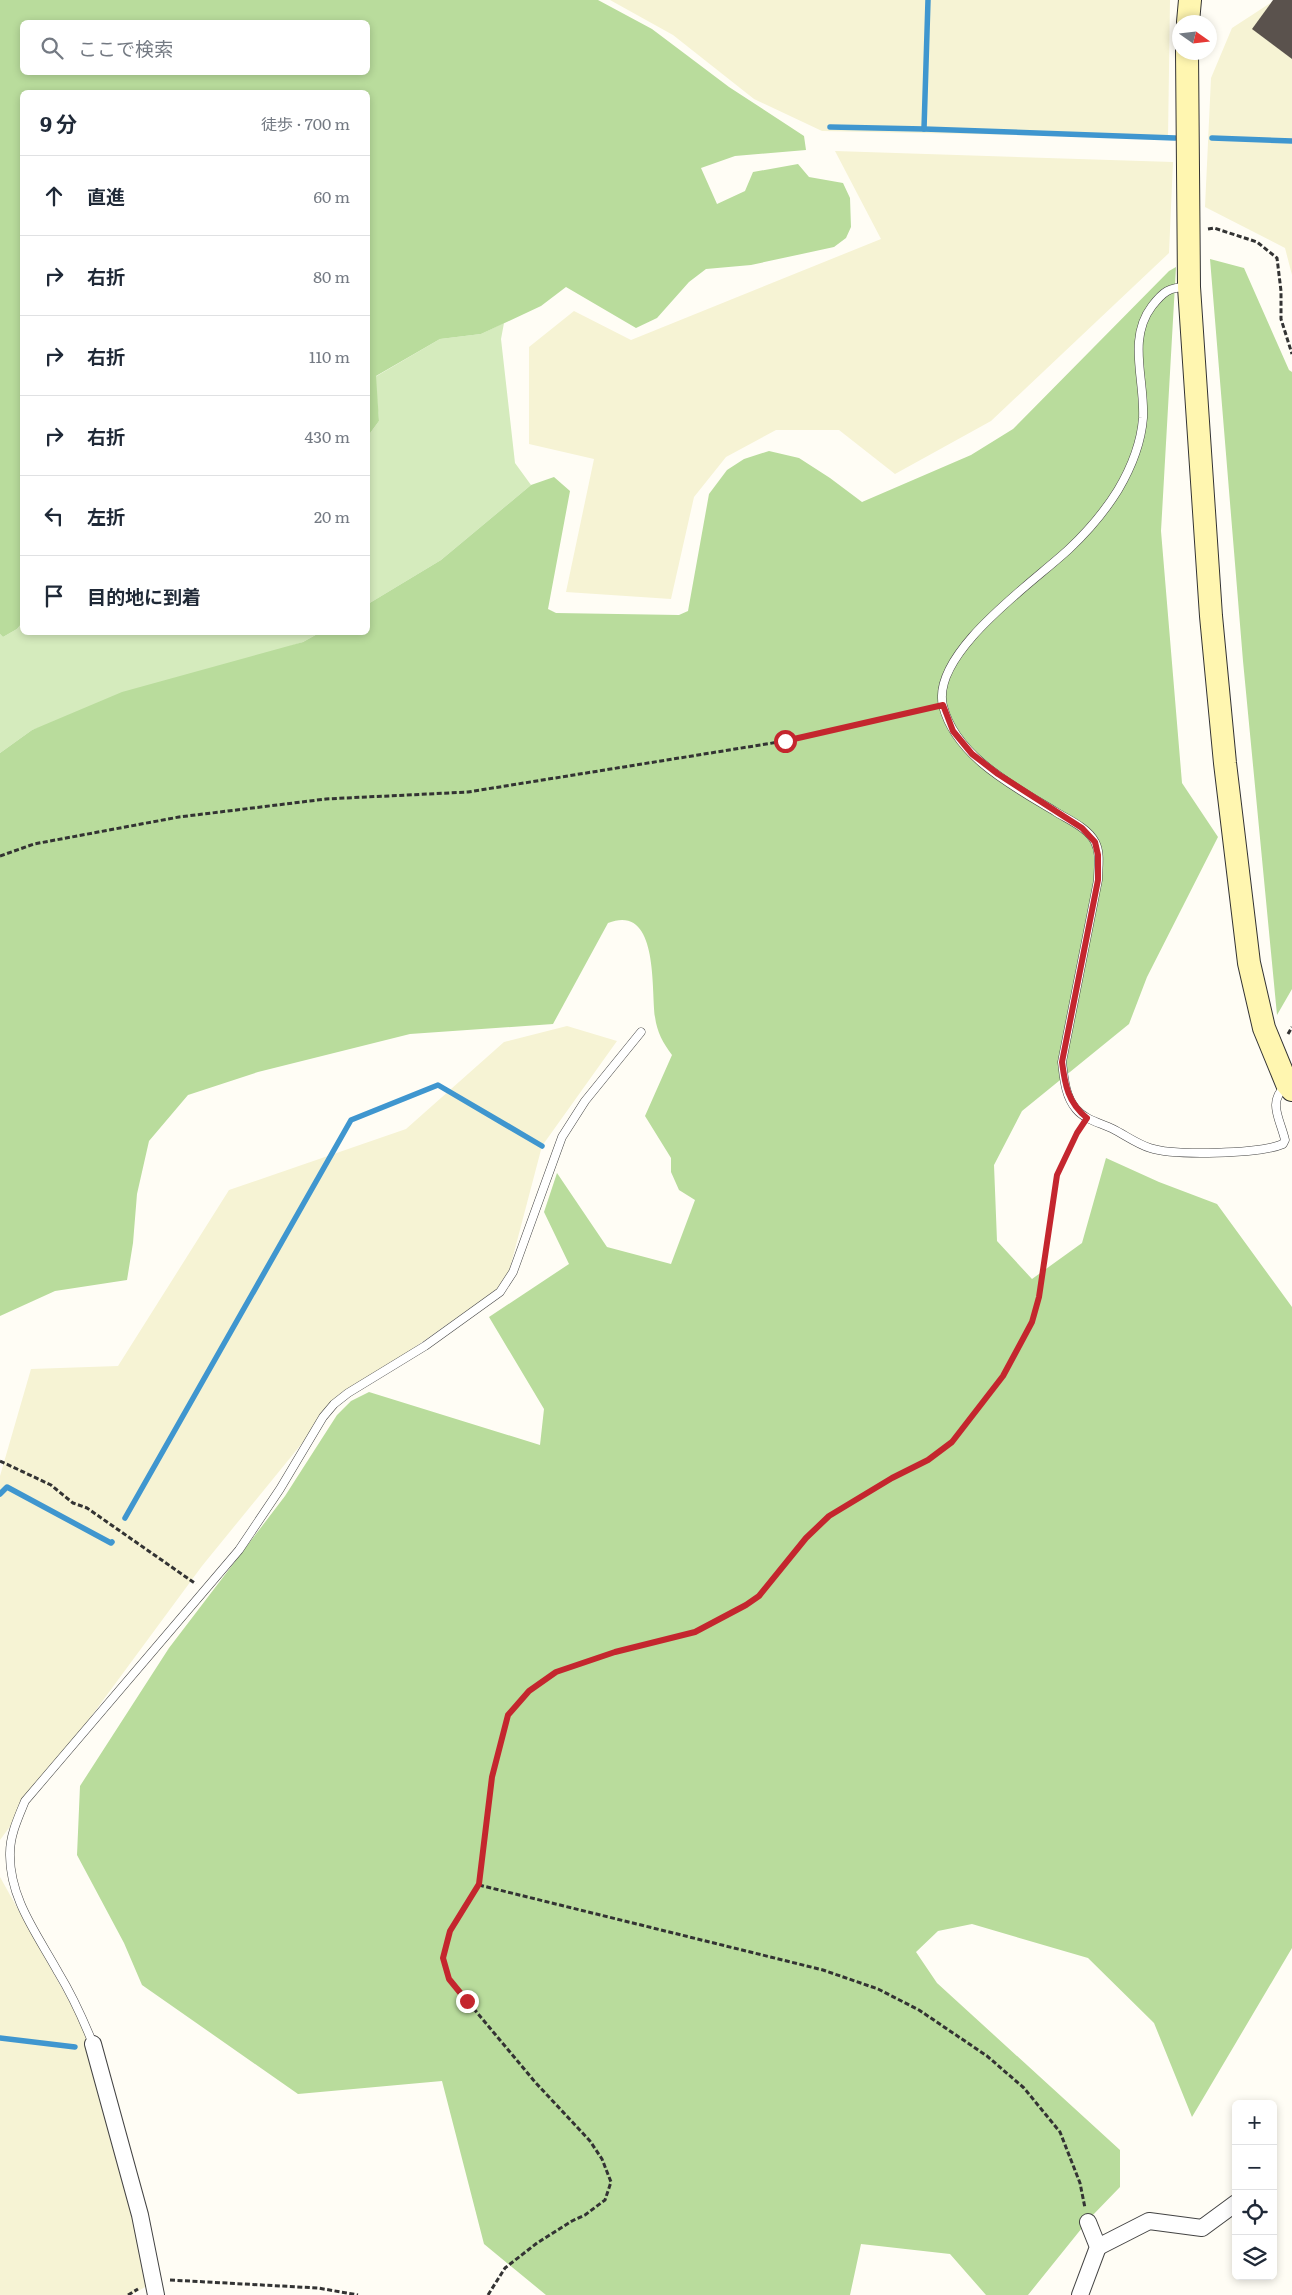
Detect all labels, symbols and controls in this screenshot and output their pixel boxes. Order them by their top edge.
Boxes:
north arrow [1172,15,1217,60]
search box [20,20,370,75]
icon: search [38,34,66,62]
text: ここで検索 [78,34,173,62]
text: 9 分 [40,107,77,138]
text: 徒歩 · 700 m [261,111,350,135]
icon: ahead [40,182,68,210]
text: 直進 [87,182,125,210]
text: 60 m [313,184,350,208]
icon: right [40,262,68,290]
text: 右折 [87,262,125,290]
text: 80 m [313,264,350,288]
icon: right [40,342,68,370]
text: 右折 [87,342,125,370]
text: 110 m [309,344,350,368]
icon: right [40,422,68,450]
text: 右折 [87,422,125,450]
text: 430 m [305,424,350,448]
icon: left [40,502,68,530]
text: 左折 [87,502,125,530]
text: 20 m [314,504,350,528]
icon: arrive [40,582,68,610]
text: 目的地に到着 [87,582,201,610]
route start [774,730,797,753]
route end [456,1990,479,2013]
map controls [1232,2100,1277,2280]
button: + [1232,2100,1277,2145]
button: − [1232,2145,1277,2190]
button: locate [1232,2190,1277,2235]
button: layers [1232,2235,1277,2280]

